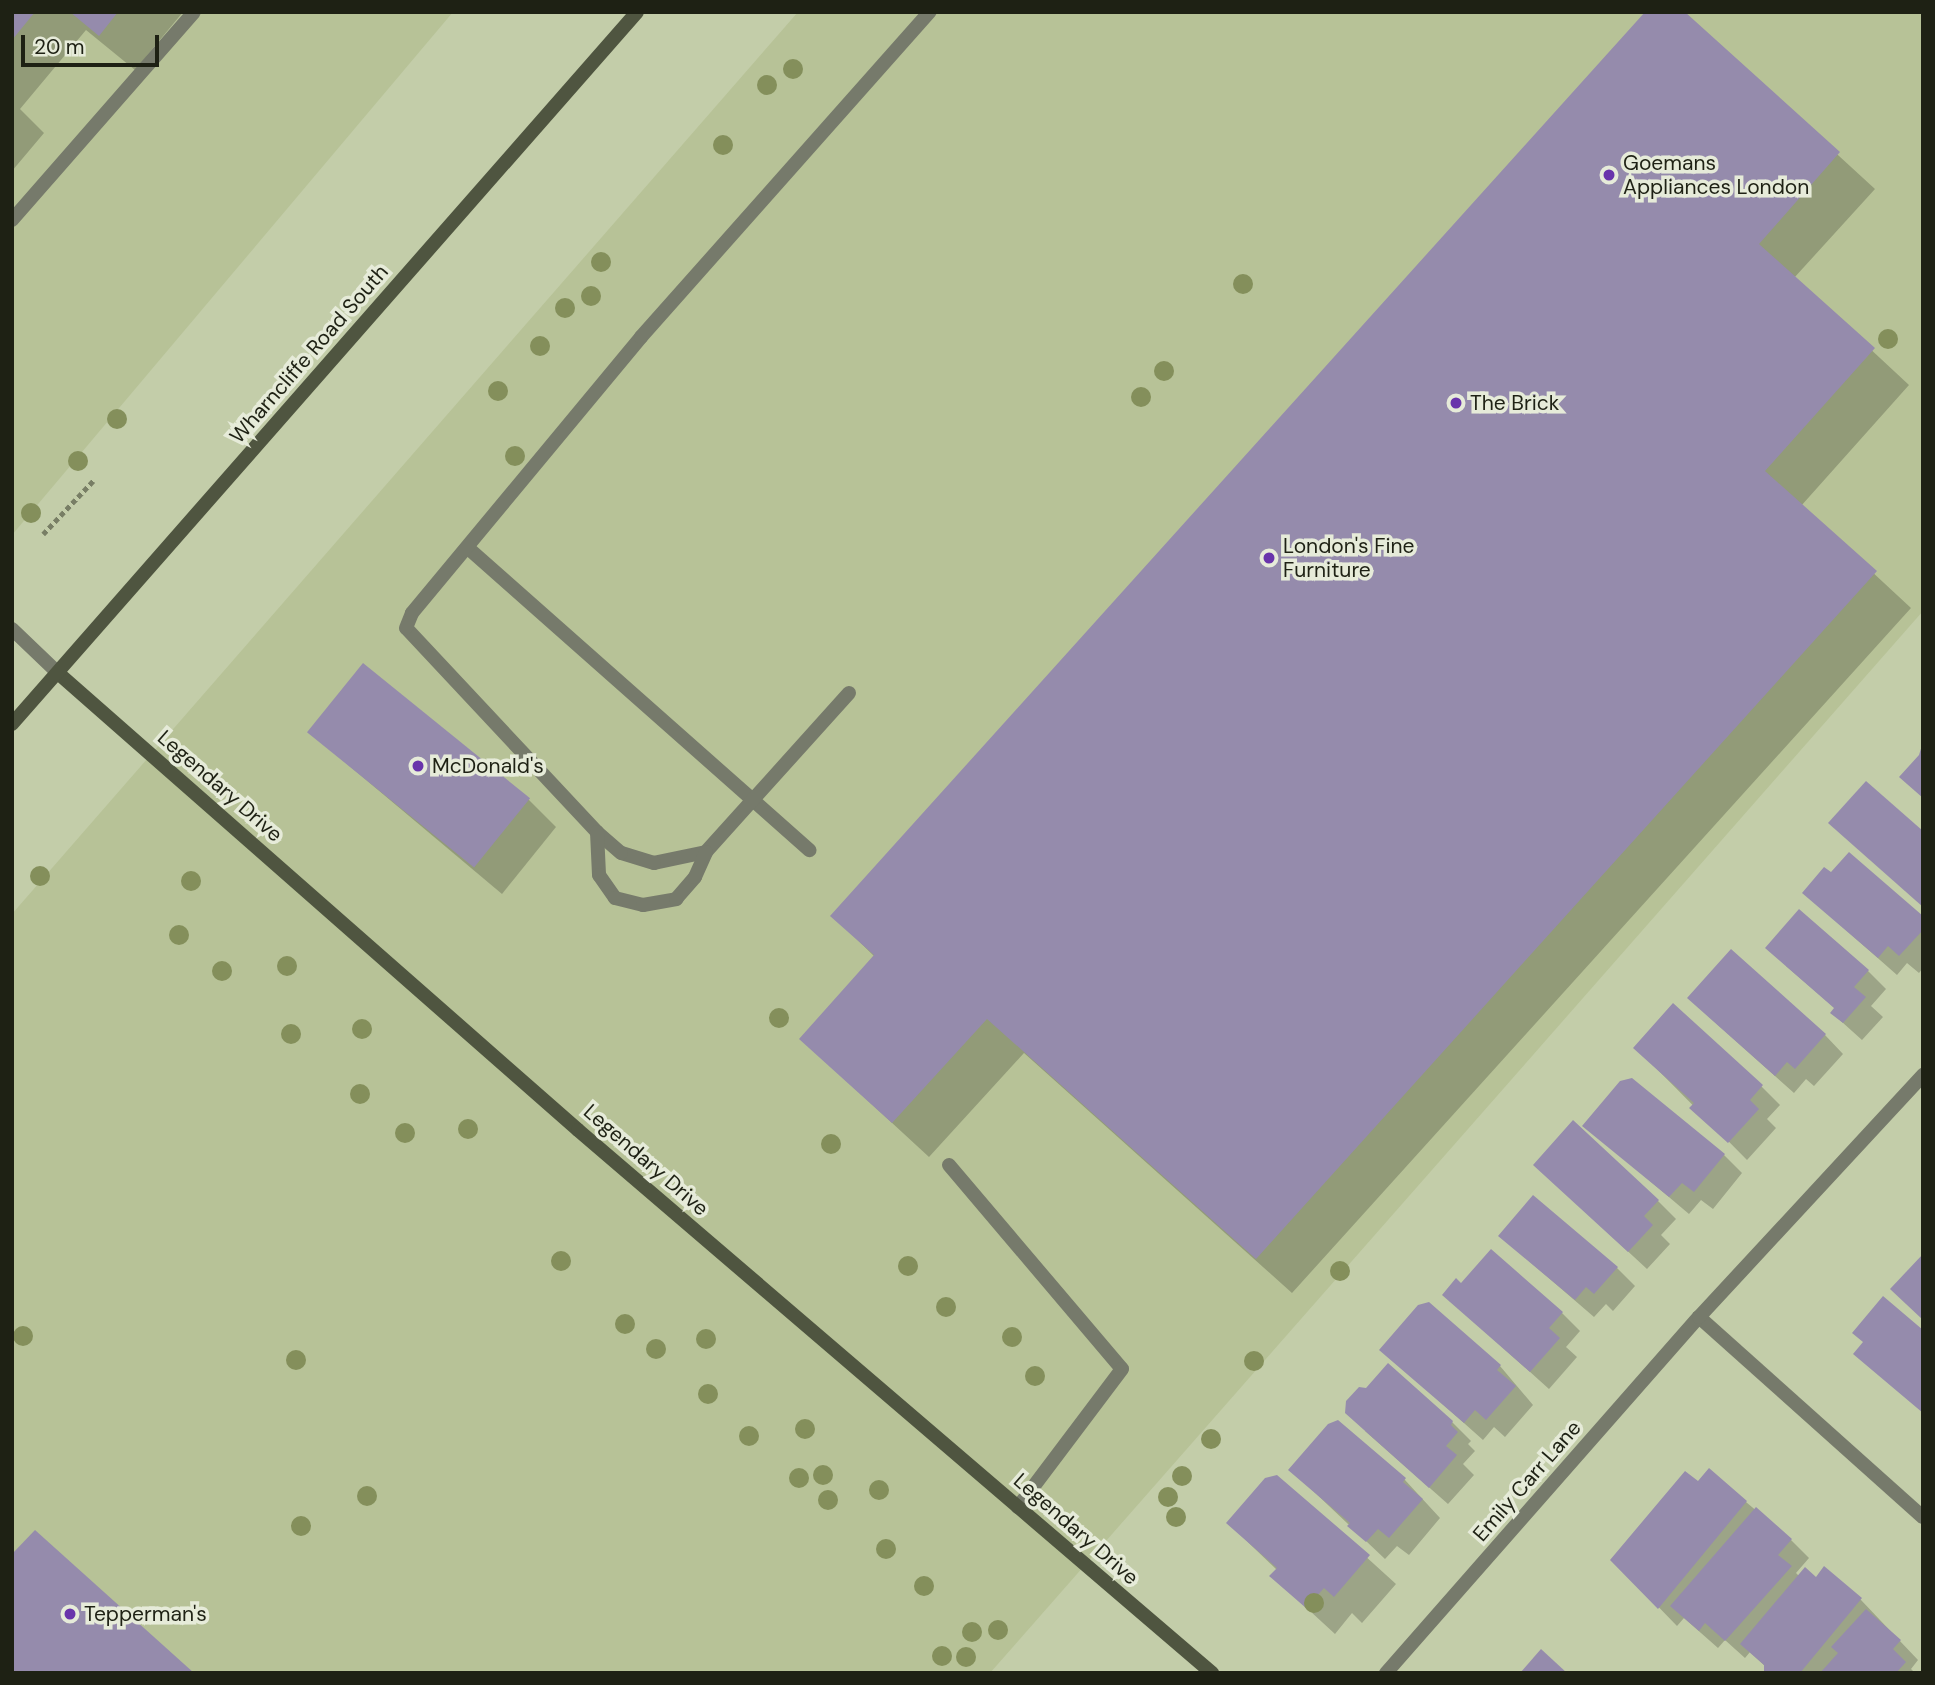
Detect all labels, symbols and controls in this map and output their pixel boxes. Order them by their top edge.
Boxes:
scale bar [24,21,163,65]
text: 20 m [34,33,85,61]
place label: Goemans Appliances London [1623,150,1809,200]
marker: Goemans Appliances London [1601,167,1617,183]
street label: Wharncliffe Road South [225,260,393,448]
place label: The Brick [1470,390,1559,416]
marker: The Brick [1448,395,1464,411]
place label: London's Fine Furniture [1283,533,1414,583]
marker: London's Fine Furniture [1261,550,1277,566]
street label: Legendary Drive [152,725,288,847]
place label: McDonald's [432,753,544,779]
marker: McDonald's [410,758,426,774]
street label: Legendary Drive [578,1099,714,1221]
street label: Emily Carr Lane [1468,1416,1586,1546]
street label: Legendary Drive [1008,1468,1144,1590]
place label: Tepperman's [84,1601,207,1627]
marker: Tepperman's [62,1606,78,1622]

